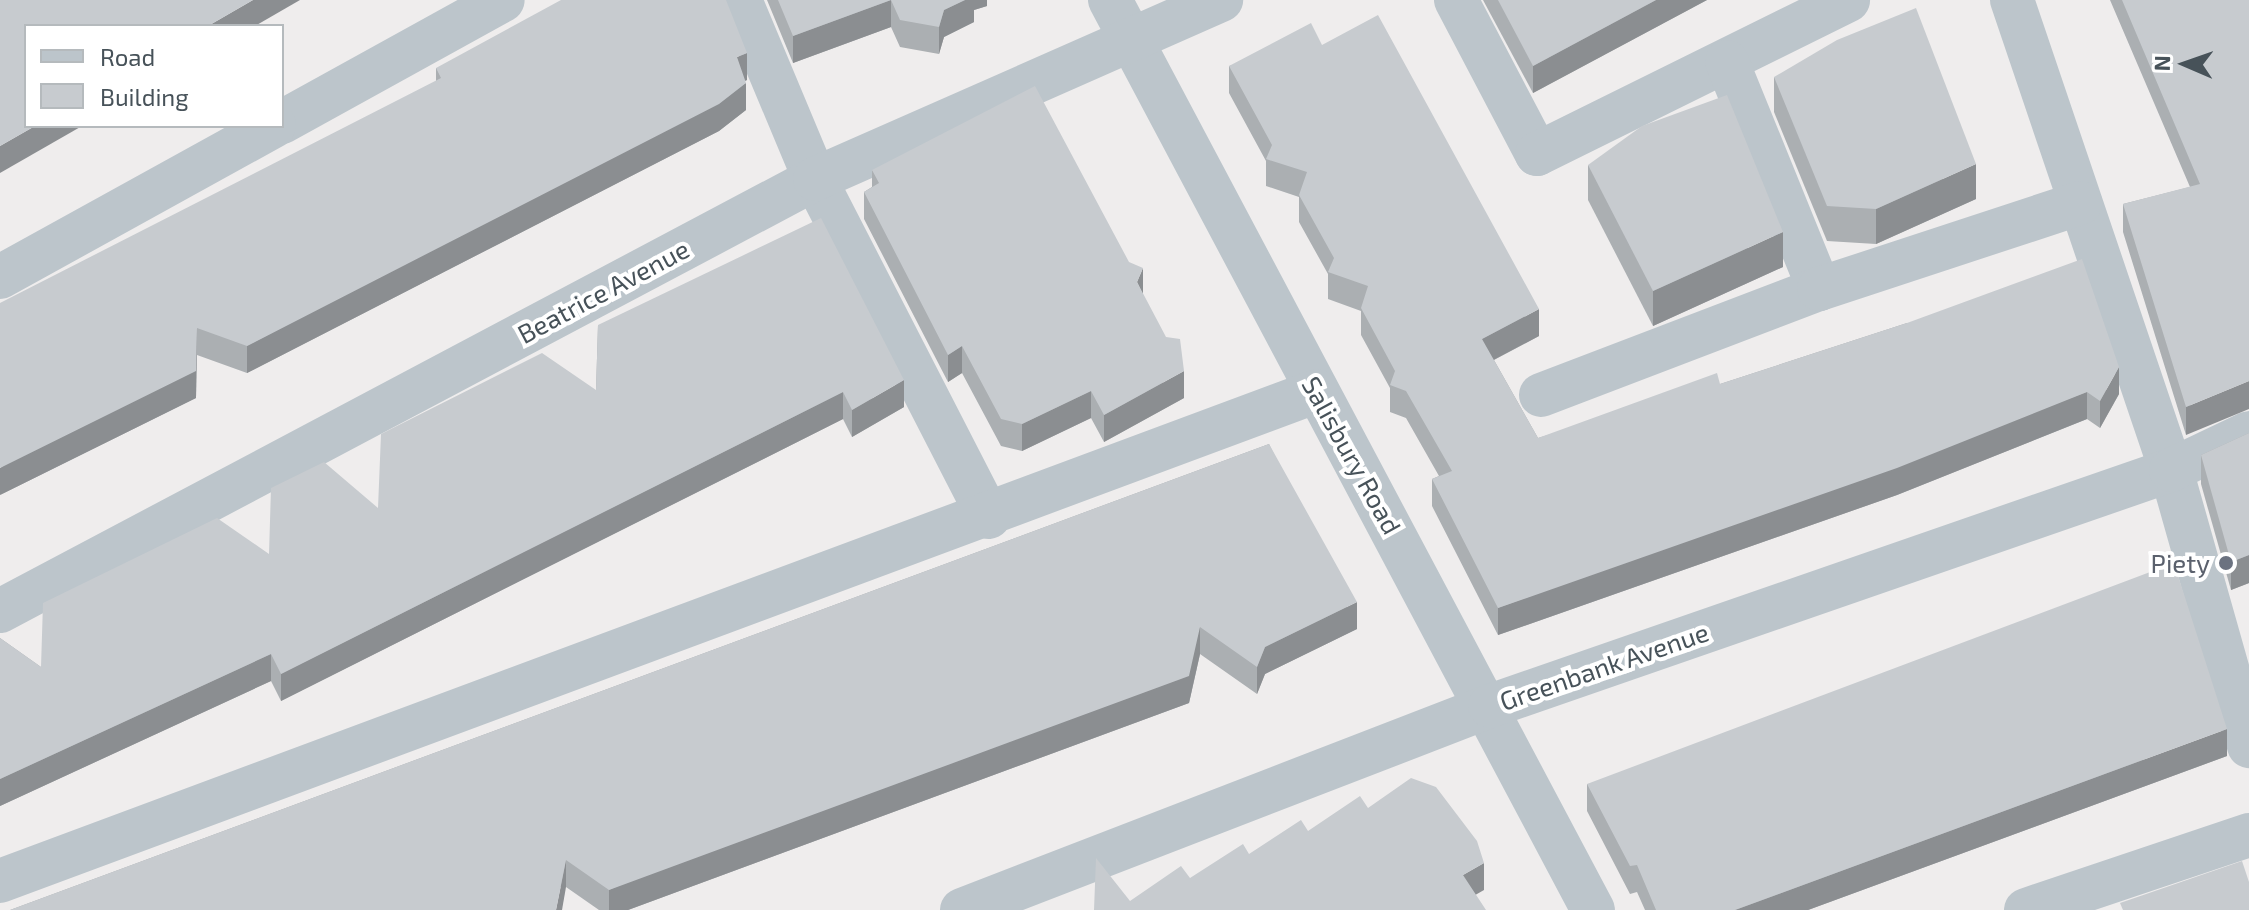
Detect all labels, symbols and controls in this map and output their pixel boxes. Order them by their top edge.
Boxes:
legend [24,24,284,128]
north arrow [2145,24,2225,104]
text: Road [100,42,155,71]
text: N [2148,55,2174,72]
text: Building [100,82,189,111]
street label: Beatrice Avenue [512,233,694,349]
street label: Salisbury Road [1296,371,1408,539]
place label: Piety [2151,547,2210,579]
marker: Piety [2217,554,2235,572]
street label: Greenbank Avenue [1495,615,1713,717]

